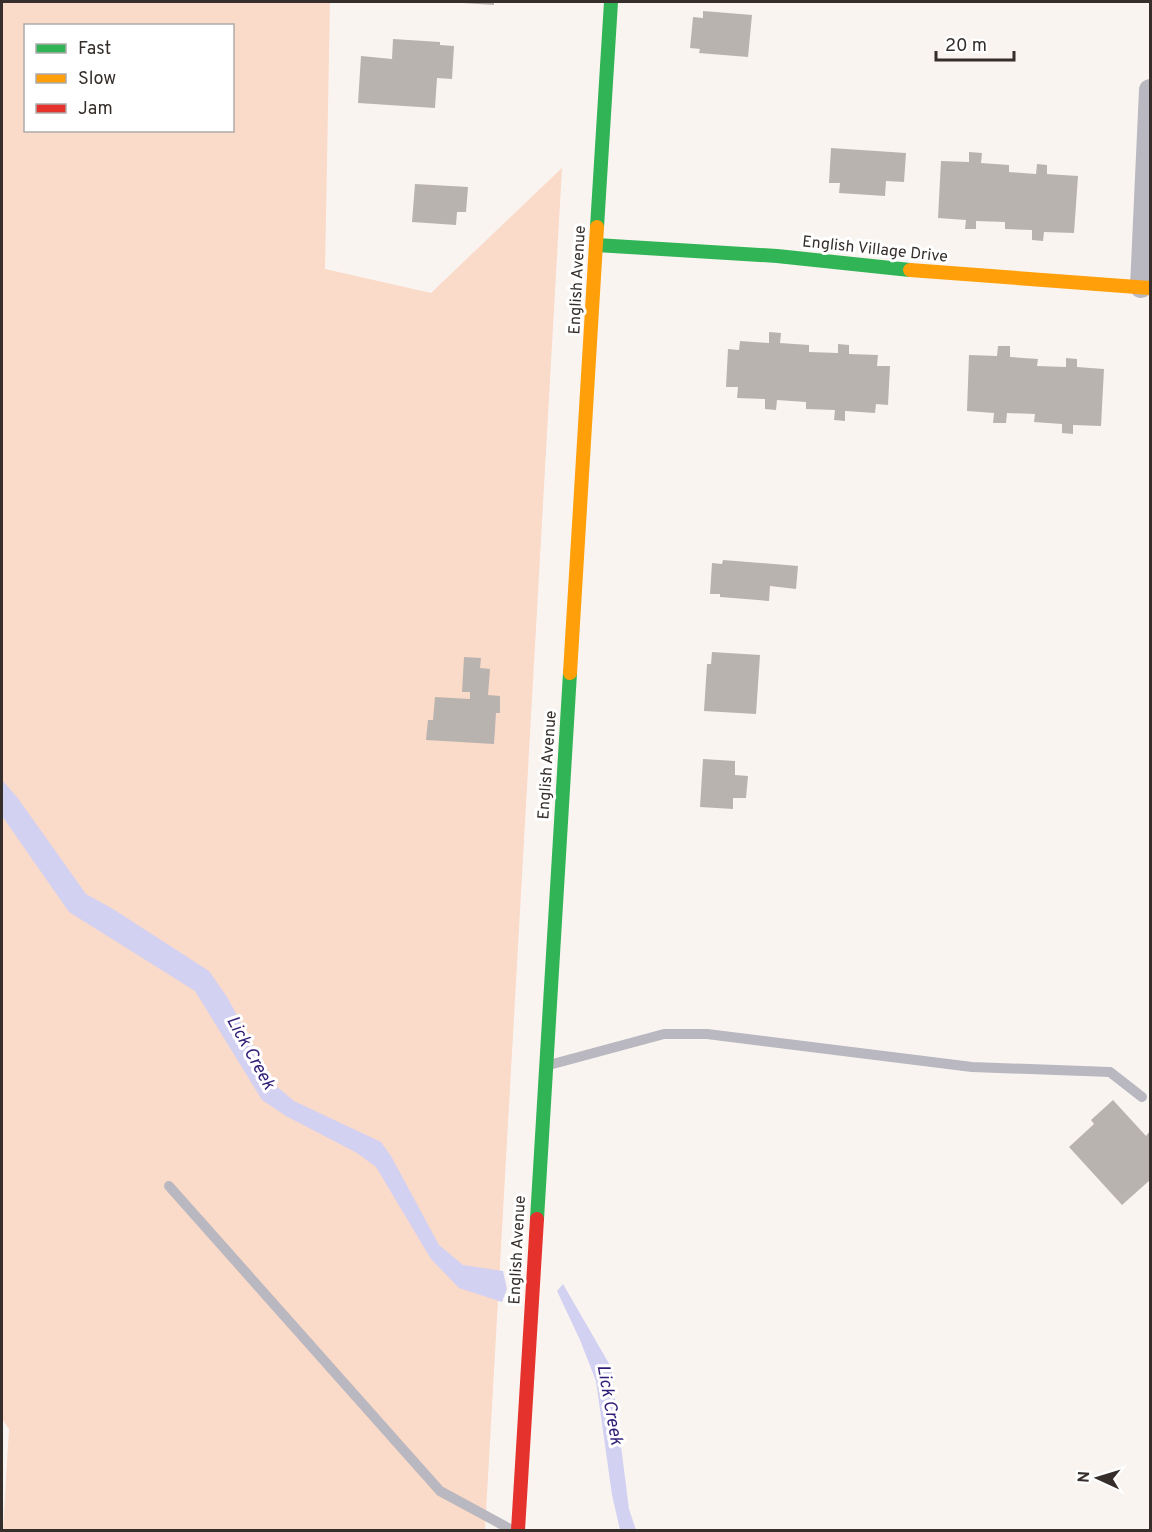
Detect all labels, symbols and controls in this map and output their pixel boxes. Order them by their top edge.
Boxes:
legend [24,24,234,132]
scale bar [936,24,1014,62]
text: 20 m [945,35,987,58]
text: Fast [78,38,111,61]
text: Slow [78,68,116,91]
text: Jam [78,98,113,121]
street label: English Avenue [565,225,591,335]
street label: English Village Drive [801,232,949,268]
street label: English Avenue [534,710,562,820]
water label: Lick Creek [220,1012,280,1095]
street label: English Avenue [505,1195,531,1305]
water label: Lick Creek [591,1363,628,1448]
north arrow [1068,1448,1128,1508]
text: N [1075,1471,1095,1484]

